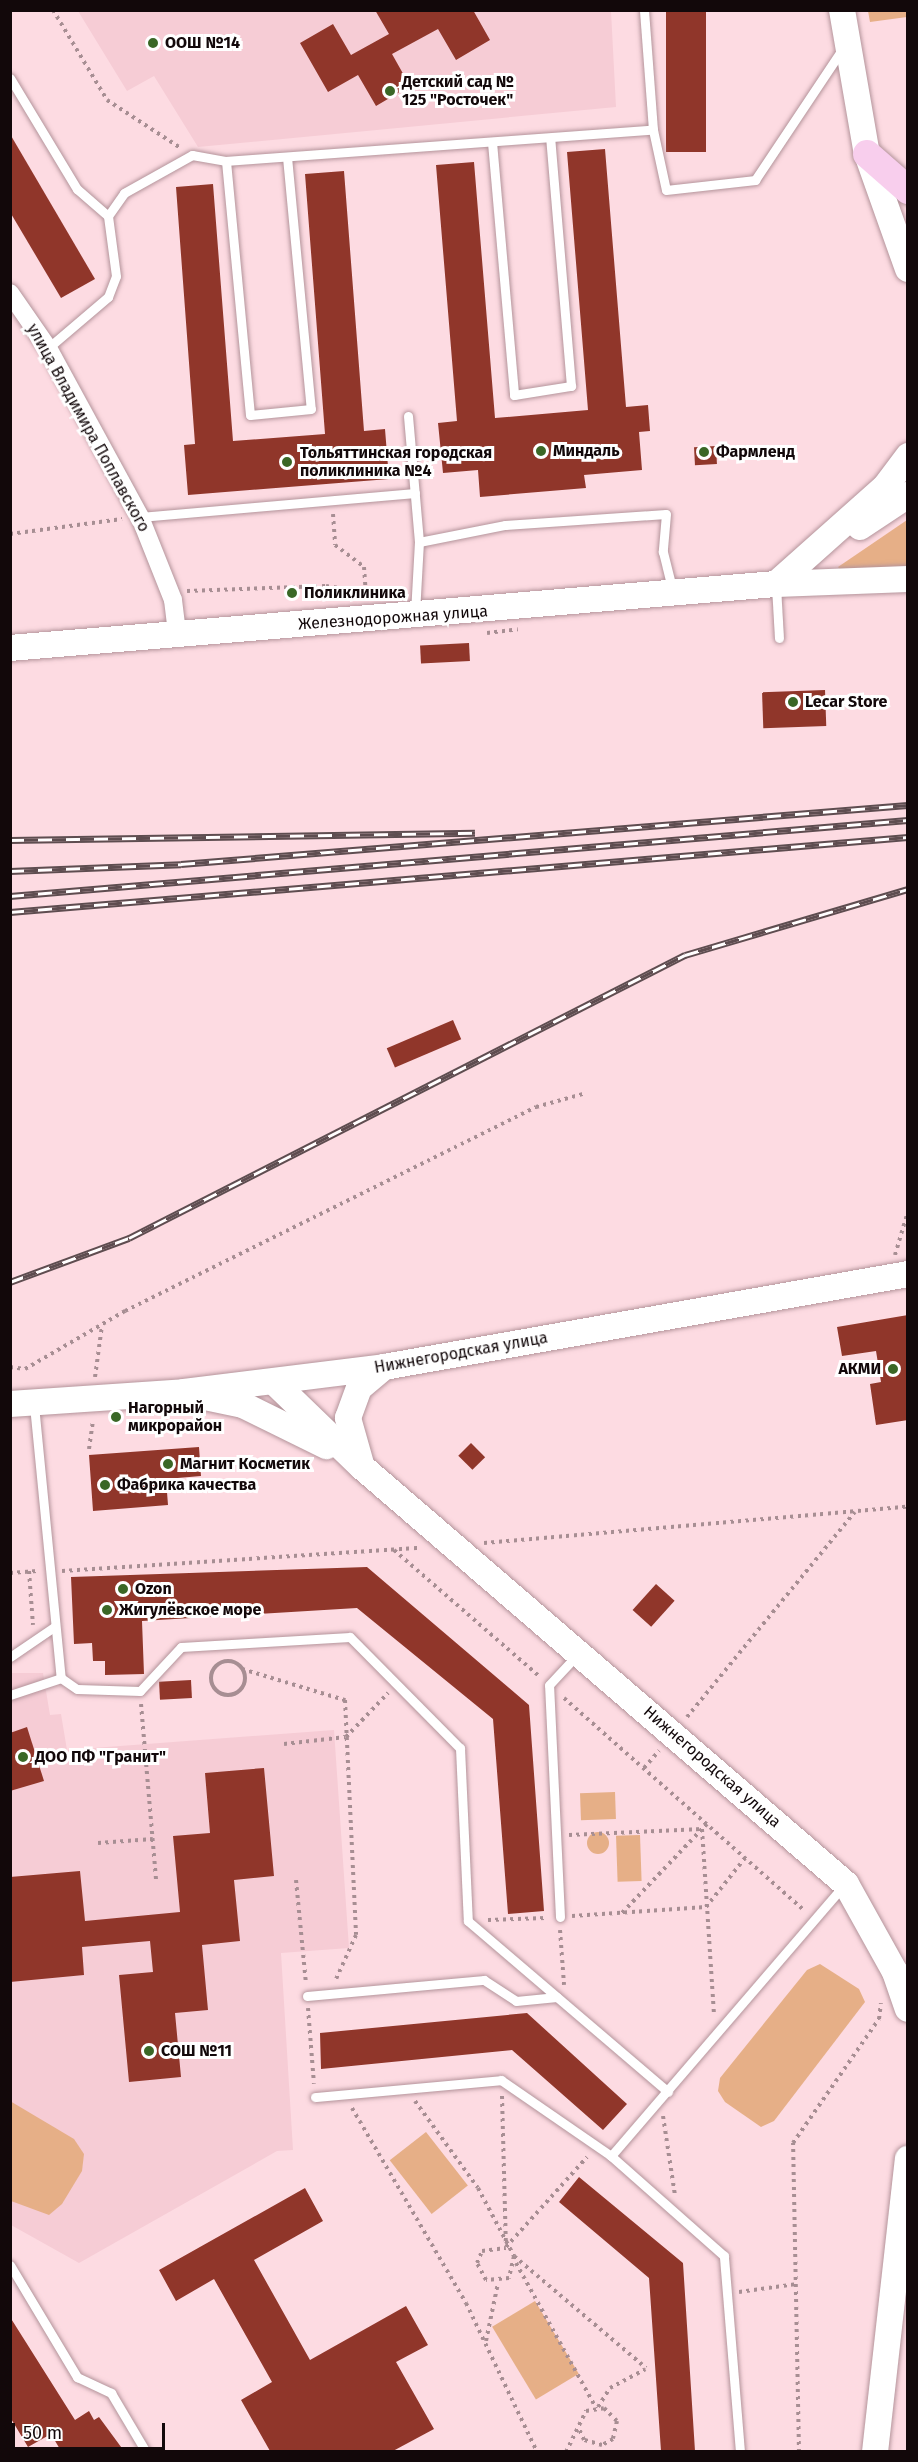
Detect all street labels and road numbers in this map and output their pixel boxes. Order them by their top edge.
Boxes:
street label: улица Владимира Поплавского [23,321,153,535]
street label: Железнодорожная улица [298,602,488,634]
street label: Нижнегородская улица [373,1328,549,1378]
street label: Нижнегородская улица [639,1702,785,1832]

